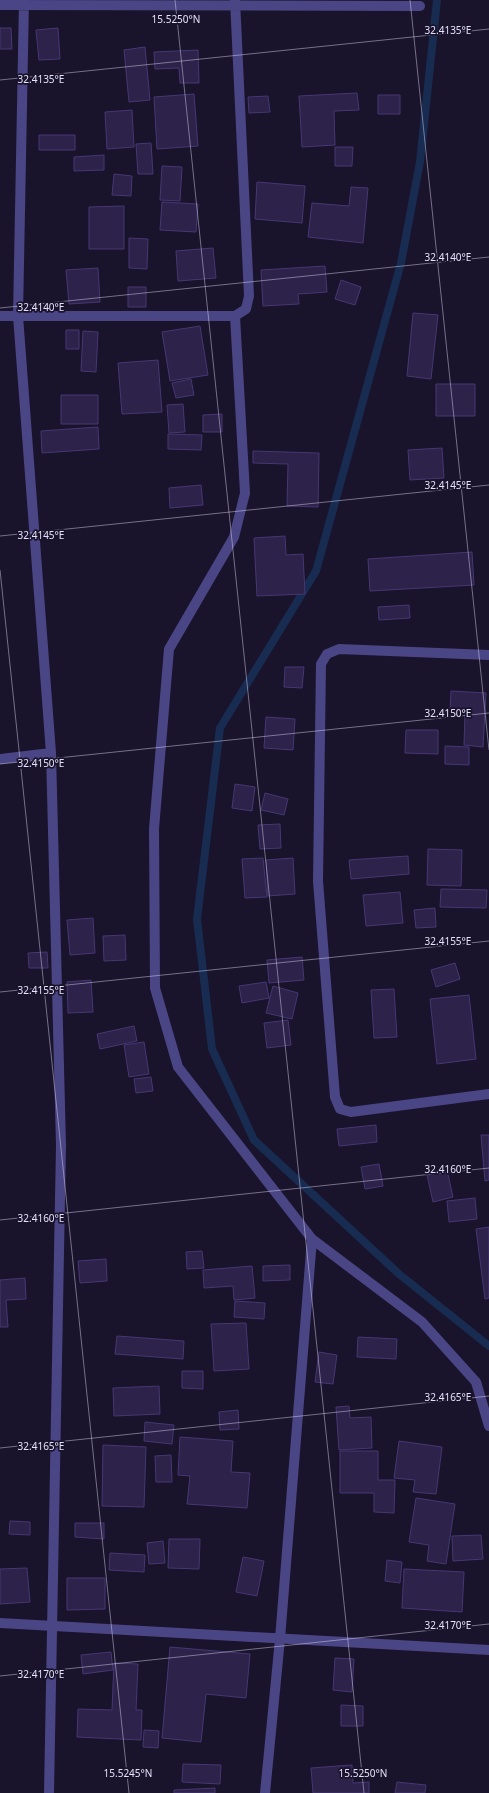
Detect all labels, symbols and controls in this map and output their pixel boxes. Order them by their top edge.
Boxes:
text: 15.5250°N [152,12,200,26]
text: 32.4135°E [425,23,471,37]
text: 32.4135°E [18,72,64,86]
text: 32.4140°E [425,250,471,264]
text: 32.4140°E [18,300,64,314]
text: 32.4145°E [425,478,471,492]
text: 32.4145°E [18,528,64,542]
text: 32.4150°E [425,706,471,720]
text: 32.4150°E [18,756,64,770]
text: 32.4155°E [425,934,471,948]
text: 32.4155°E [18,983,64,997]
text: 32.4160°E [425,1162,471,1176]
text: 32.4160°E [18,1211,64,1225]
text: 32.4165°E [425,1390,471,1404]
text: 32.4165°E [18,1439,64,1453]
text: 32.4170°E [425,1618,471,1632]
text: 32.4170°E [18,1667,64,1681]
text: 15.5245°N [104,1766,152,1780]
text: 15.5250°N [339,1766,387,1780]

